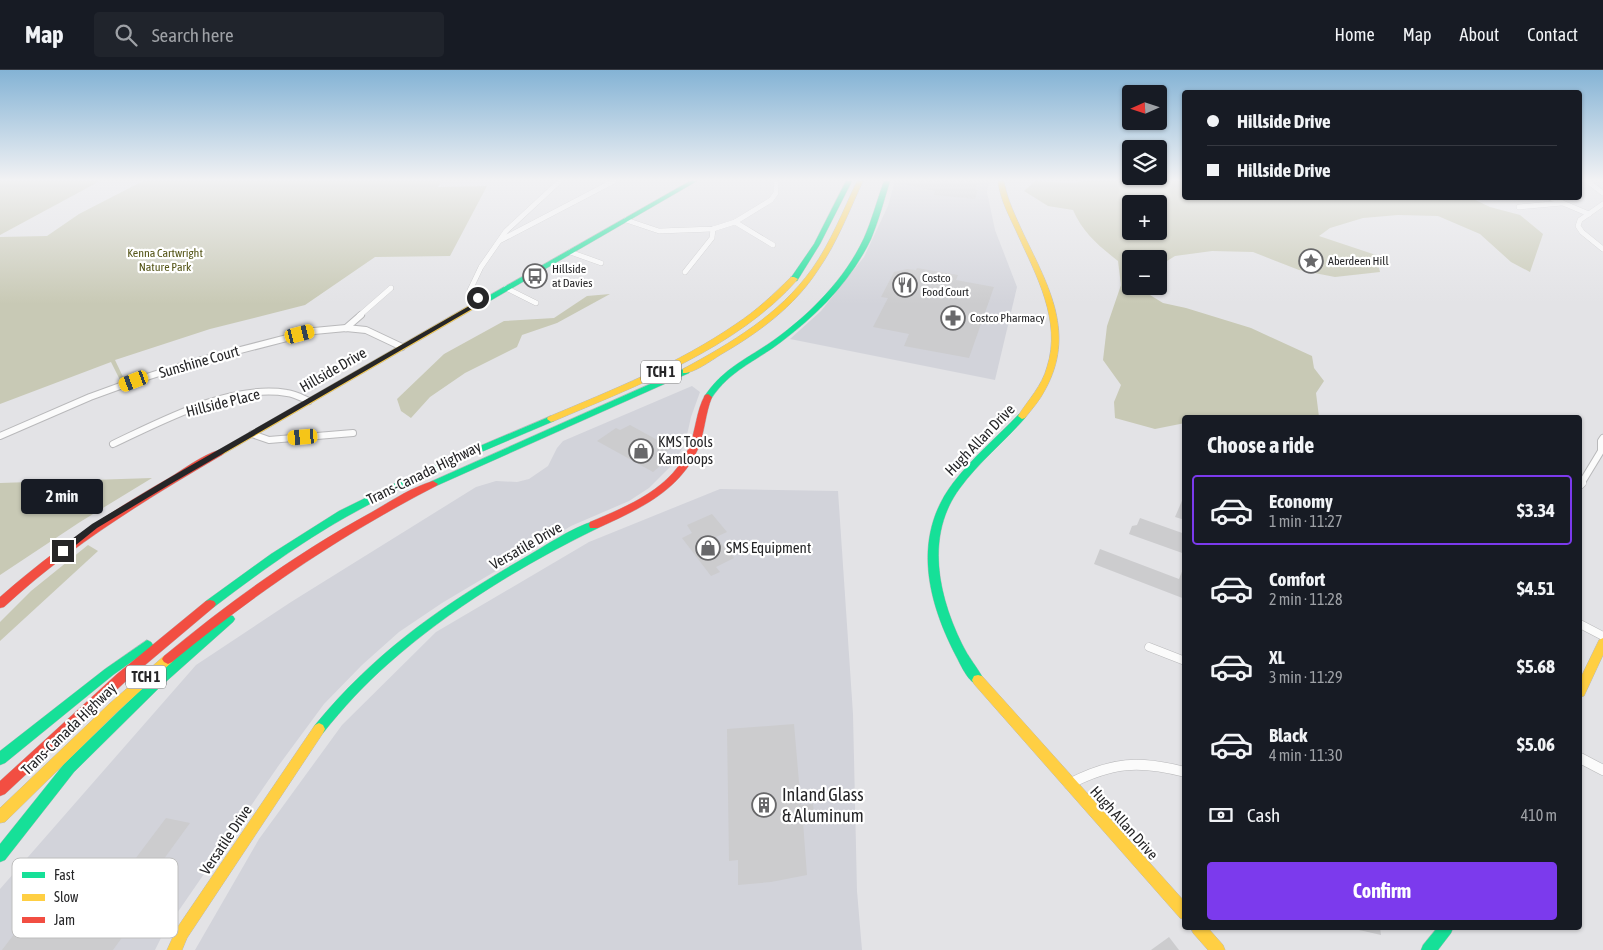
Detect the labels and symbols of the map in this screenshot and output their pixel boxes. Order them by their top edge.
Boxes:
north arrow [1122,85,1168,130]
park label: Kenna Cartwright Nature Park [127,246,203,274]
place icon: Aberdeen Hill [1298,248,1324,274]
place label: Aberdeen Hill [1328,254,1389,268]
place label: Hillside at Davies [552,262,592,290]
bus stop icon: Hillside at Davies [522,263,548,289]
place label: Costco Food Court [922,271,969,299]
restaurant icon: Costco Food Court [892,272,918,298]
route start [467,287,489,309]
pharmacy icon: Costco Pharmacy [940,305,966,331]
place label: Costco Pharmacy [970,311,1045,325]
car [283,323,316,345]
street label: Sunshine Court [157,342,241,381]
street label: Hillside Drive [296,344,369,395]
road number: TCH 1 [641,360,681,384]
car [117,369,150,393]
street label: Hillside Place [184,385,262,420]
street label: Hugh Allan Drive [941,400,1018,479]
car [287,428,318,446]
place label: KMS Tools Kamloops [658,433,713,467]
street label: Trans-Canada Highway [364,437,484,508]
shop icon: KMS Tools Kamloops [628,438,654,464]
callout: 2 min [22,478,104,514]
street label: Versatile Drive [487,518,565,573]
shop icon: SMS Equipment [695,535,721,561]
place label: SMS Equipment [726,539,811,556]
route end [52,540,74,562]
road number: TCH 1 [126,666,166,688]
street label: Trans-Canada Highway [18,679,120,778]
street label: Hugh Allan Drive [1087,783,1162,863]
place label: Inland Glass & Aluminum [782,784,864,826]
building icon: Inland Glass & Aluminum [751,792,777,818]
street label: Versatile Drive [196,802,255,878]
legend [12,858,178,938]
text: Fast [54,867,75,883]
text: Slow [54,889,79,905]
text: Jam [54,912,75,928]

